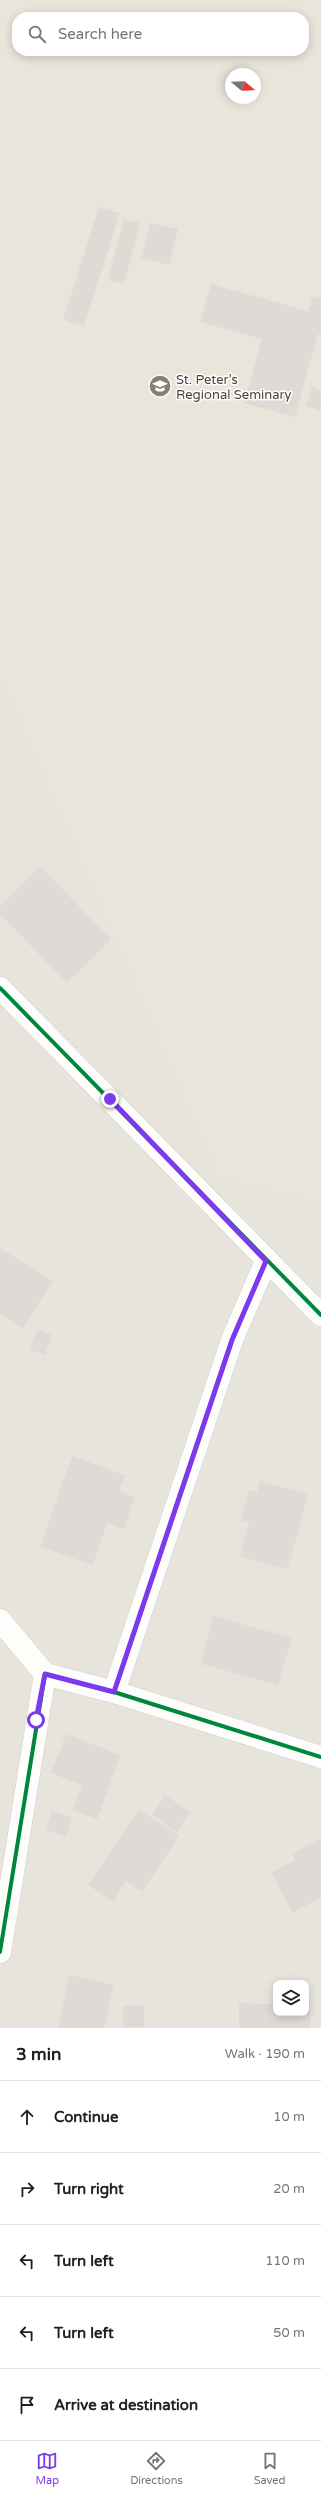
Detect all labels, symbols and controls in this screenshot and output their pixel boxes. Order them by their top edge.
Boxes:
search box [12,12,309,56]
icon: search [26,23,48,45]
text: Search here [58,25,142,43]
north arrow [225,68,261,104]
place label: St. Peter’s Regional Seminary [176,372,292,403]
school or university icon: St. Peter’s Regional Seminary [147,373,173,399]
route end [101,1090,119,1108]
route start [27,1711,45,1729]
map controls [273,1980,309,2016]
button: layers [273,1980,309,2016]
text: 3 min [16,2044,61,2065]
text: Walk · 190 m [225,2046,305,2062]
icon: ahead [16,2106,38,2128]
text: Continue [54,2108,118,2126]
text: 10 m [273,2109,305,2125]
icon: right [16,2178,38,2200]
text: Turn right [54,2180,124,2198]
text: 20 m [273,2181,305,2197]
icon: left [16,2250,38,2272]
text: Turn left [54,2252,114,2270]
text: 110 m [265,2253,305,2269]
icon: left [16,2322,38,2344]
text: Turn left [54,2324,114,2342]
text: 50 m [273,2325,305,2341]
icon: arrive [16,2394,38,2416]
text: Arrive at destination [54,2396,198,2414]
tab: Map [35,2450,59,2487]
tab: Directions [130,2450,183,2487]
tab: Saved [254,2450,286,2487]

